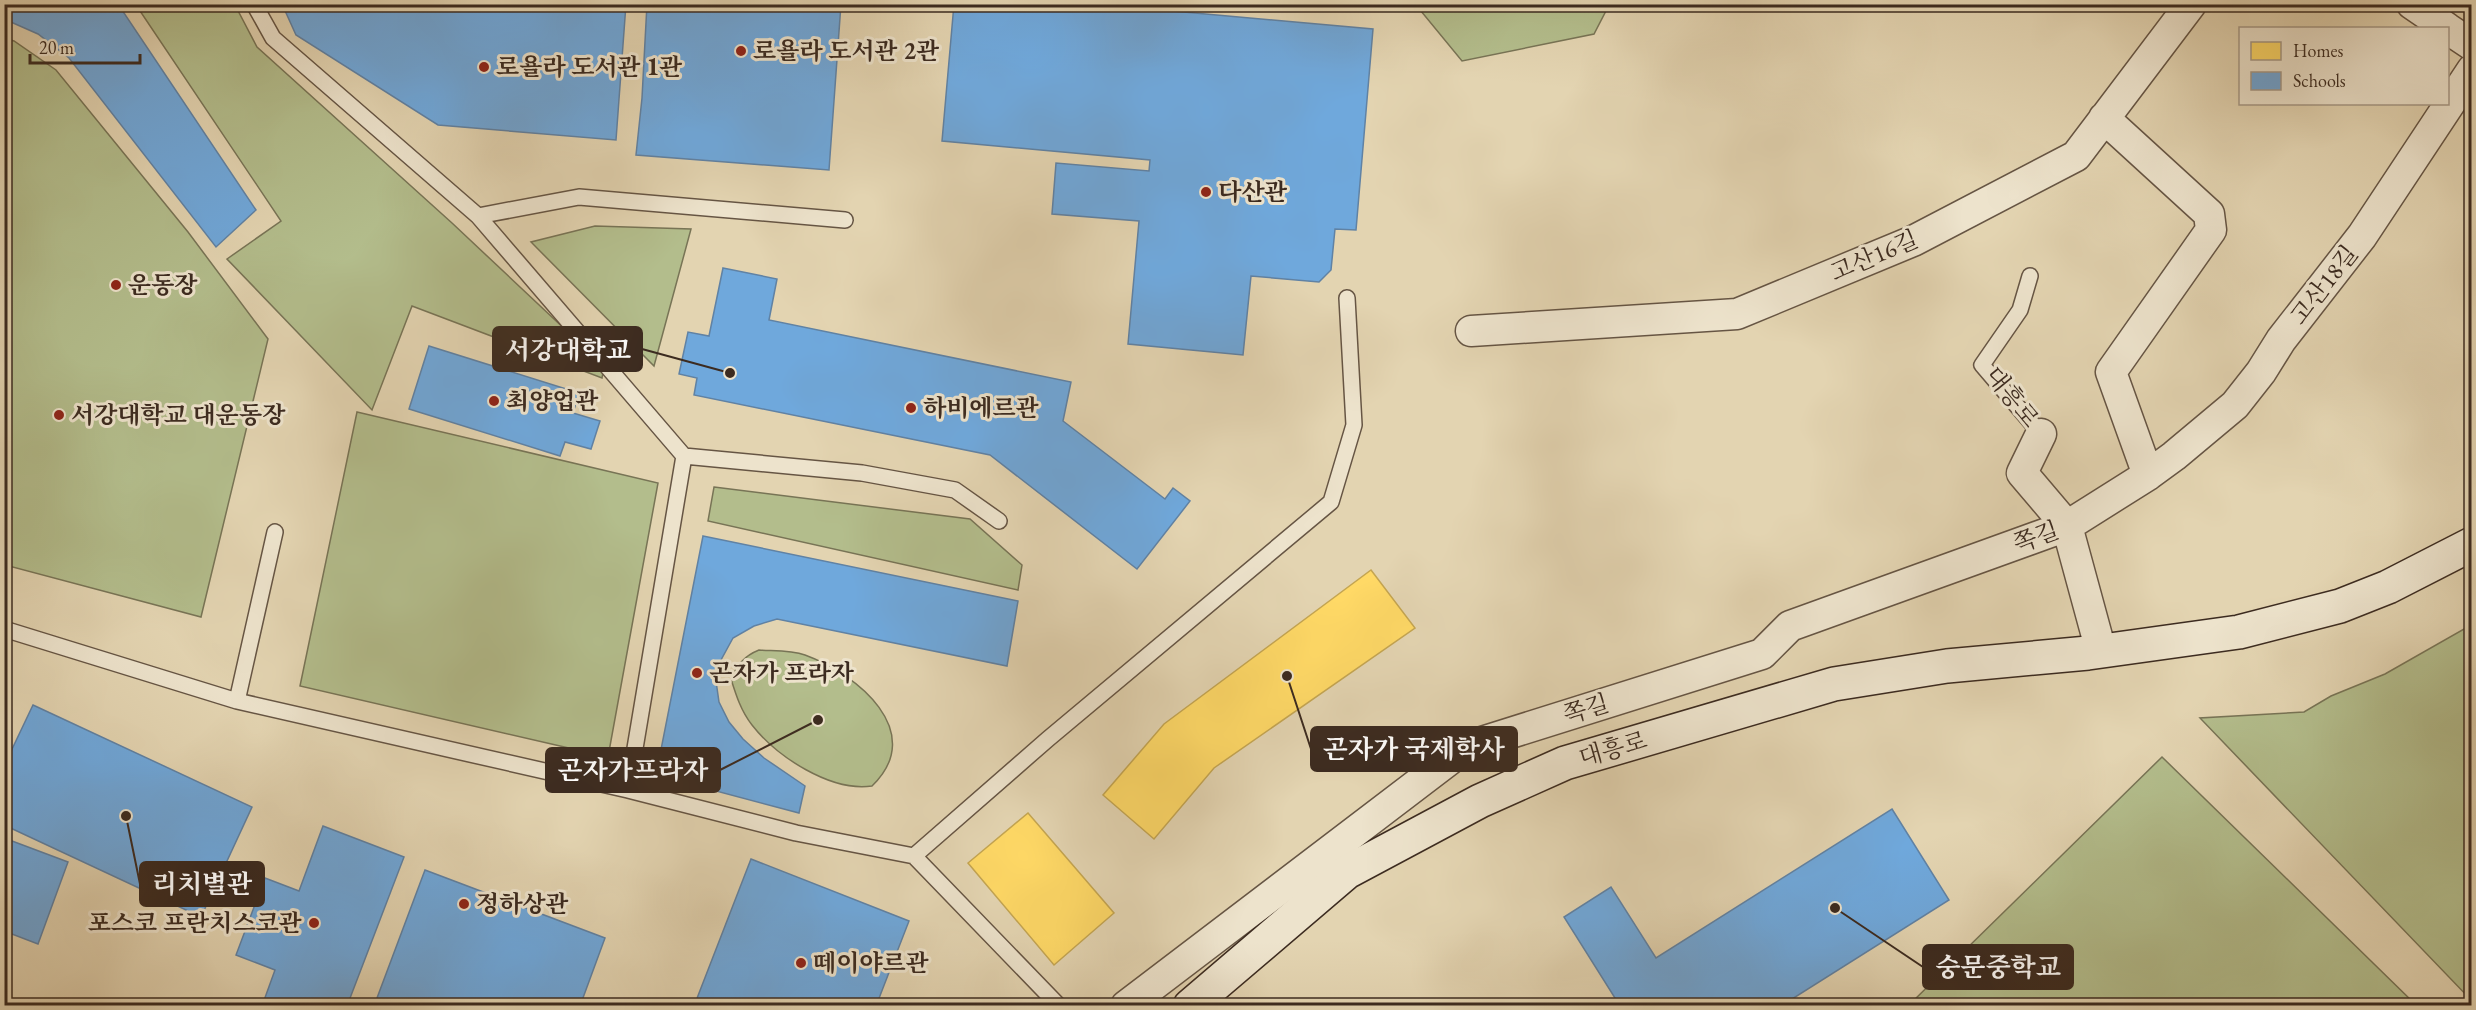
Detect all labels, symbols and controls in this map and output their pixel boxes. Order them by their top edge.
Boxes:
scale bar [30,27,140,65]
legend [2239,27,2449,105]
place label: 로욜라 도서관 2관 [753,35,939,66]
text: 20 m [39,36,74,59]
text: Homes [2293,39,2344,62]
marker: 로욜라 도서관 2관 [734,44,748,58]
place label: 로욜라 도서관 1관 [496,51,682,82]
marker: 로욜라 도서관 1관 [477,60,491,74]
text: Schools [2293,69,2346,92]
place label: 다산관 [1218,176,1288,207]
marker: 다산관 [1199,185,1213,199]
street label: 고산16길 [1825,223,1922,288]
street label: 고산18길 [2283,239,2364,331]
place label: 운동장 [128,269,198,300]
marker: 운동장 [109,278,123,292]
callout: 서강대학교 [493,327,642,371]
text: 서강대학교 [505,333,631,367]
street label: 대흥로 [1978,360,2046,433]
place label: 최양업관 [506,385,599,416]
place label: 하비에르관 [923,392,1039,423]
marker: 최양업관 [487,394,501,408]
place label: 서강대학교 대운동장 [71,399,286,430]
marker: 하비에르관 [904,401,918,415]
marker: 서강대학교 대운동장 [52,408,66,422]
street label: 쪽길 [2009,514,2063,559]
place label: 곤자가 프라자 [709,657,855,688]
marker: 곤자가 프라자 [690,666,704,680]
street label: 쪽길 [1559,687,1613,730]
street label: 대흥로 [1575,724,1651,773]
callout: 곤자가 국제학사 [1311,727,1517,771]
text: 곤자가 국제학사 [1323,732,1506,766]
callout: 곤자가프라자 [546,748,720,792]
text: 곤자가프라자 [558,753,709,787]
callout: 리치별관 [140,862,264,906]
text: 리치별관 [152,867,253,901]
place label: 정하상관 [476,888,569,919]
marker: 정하상관 [457,897,471,911]
place label: 포스코 프란치스코관 [88,907,302,938]
marker: 포스코 프란치스코관 [307,916,321,930]
callout: 숭문중학교 [1923,945,2073,989]
place label: 떼이야르관 [813,947,929,978]
text: 숭문중학교 [1935,950,2061,984]
marker: 떼이야르관 [794,956,808,970]

